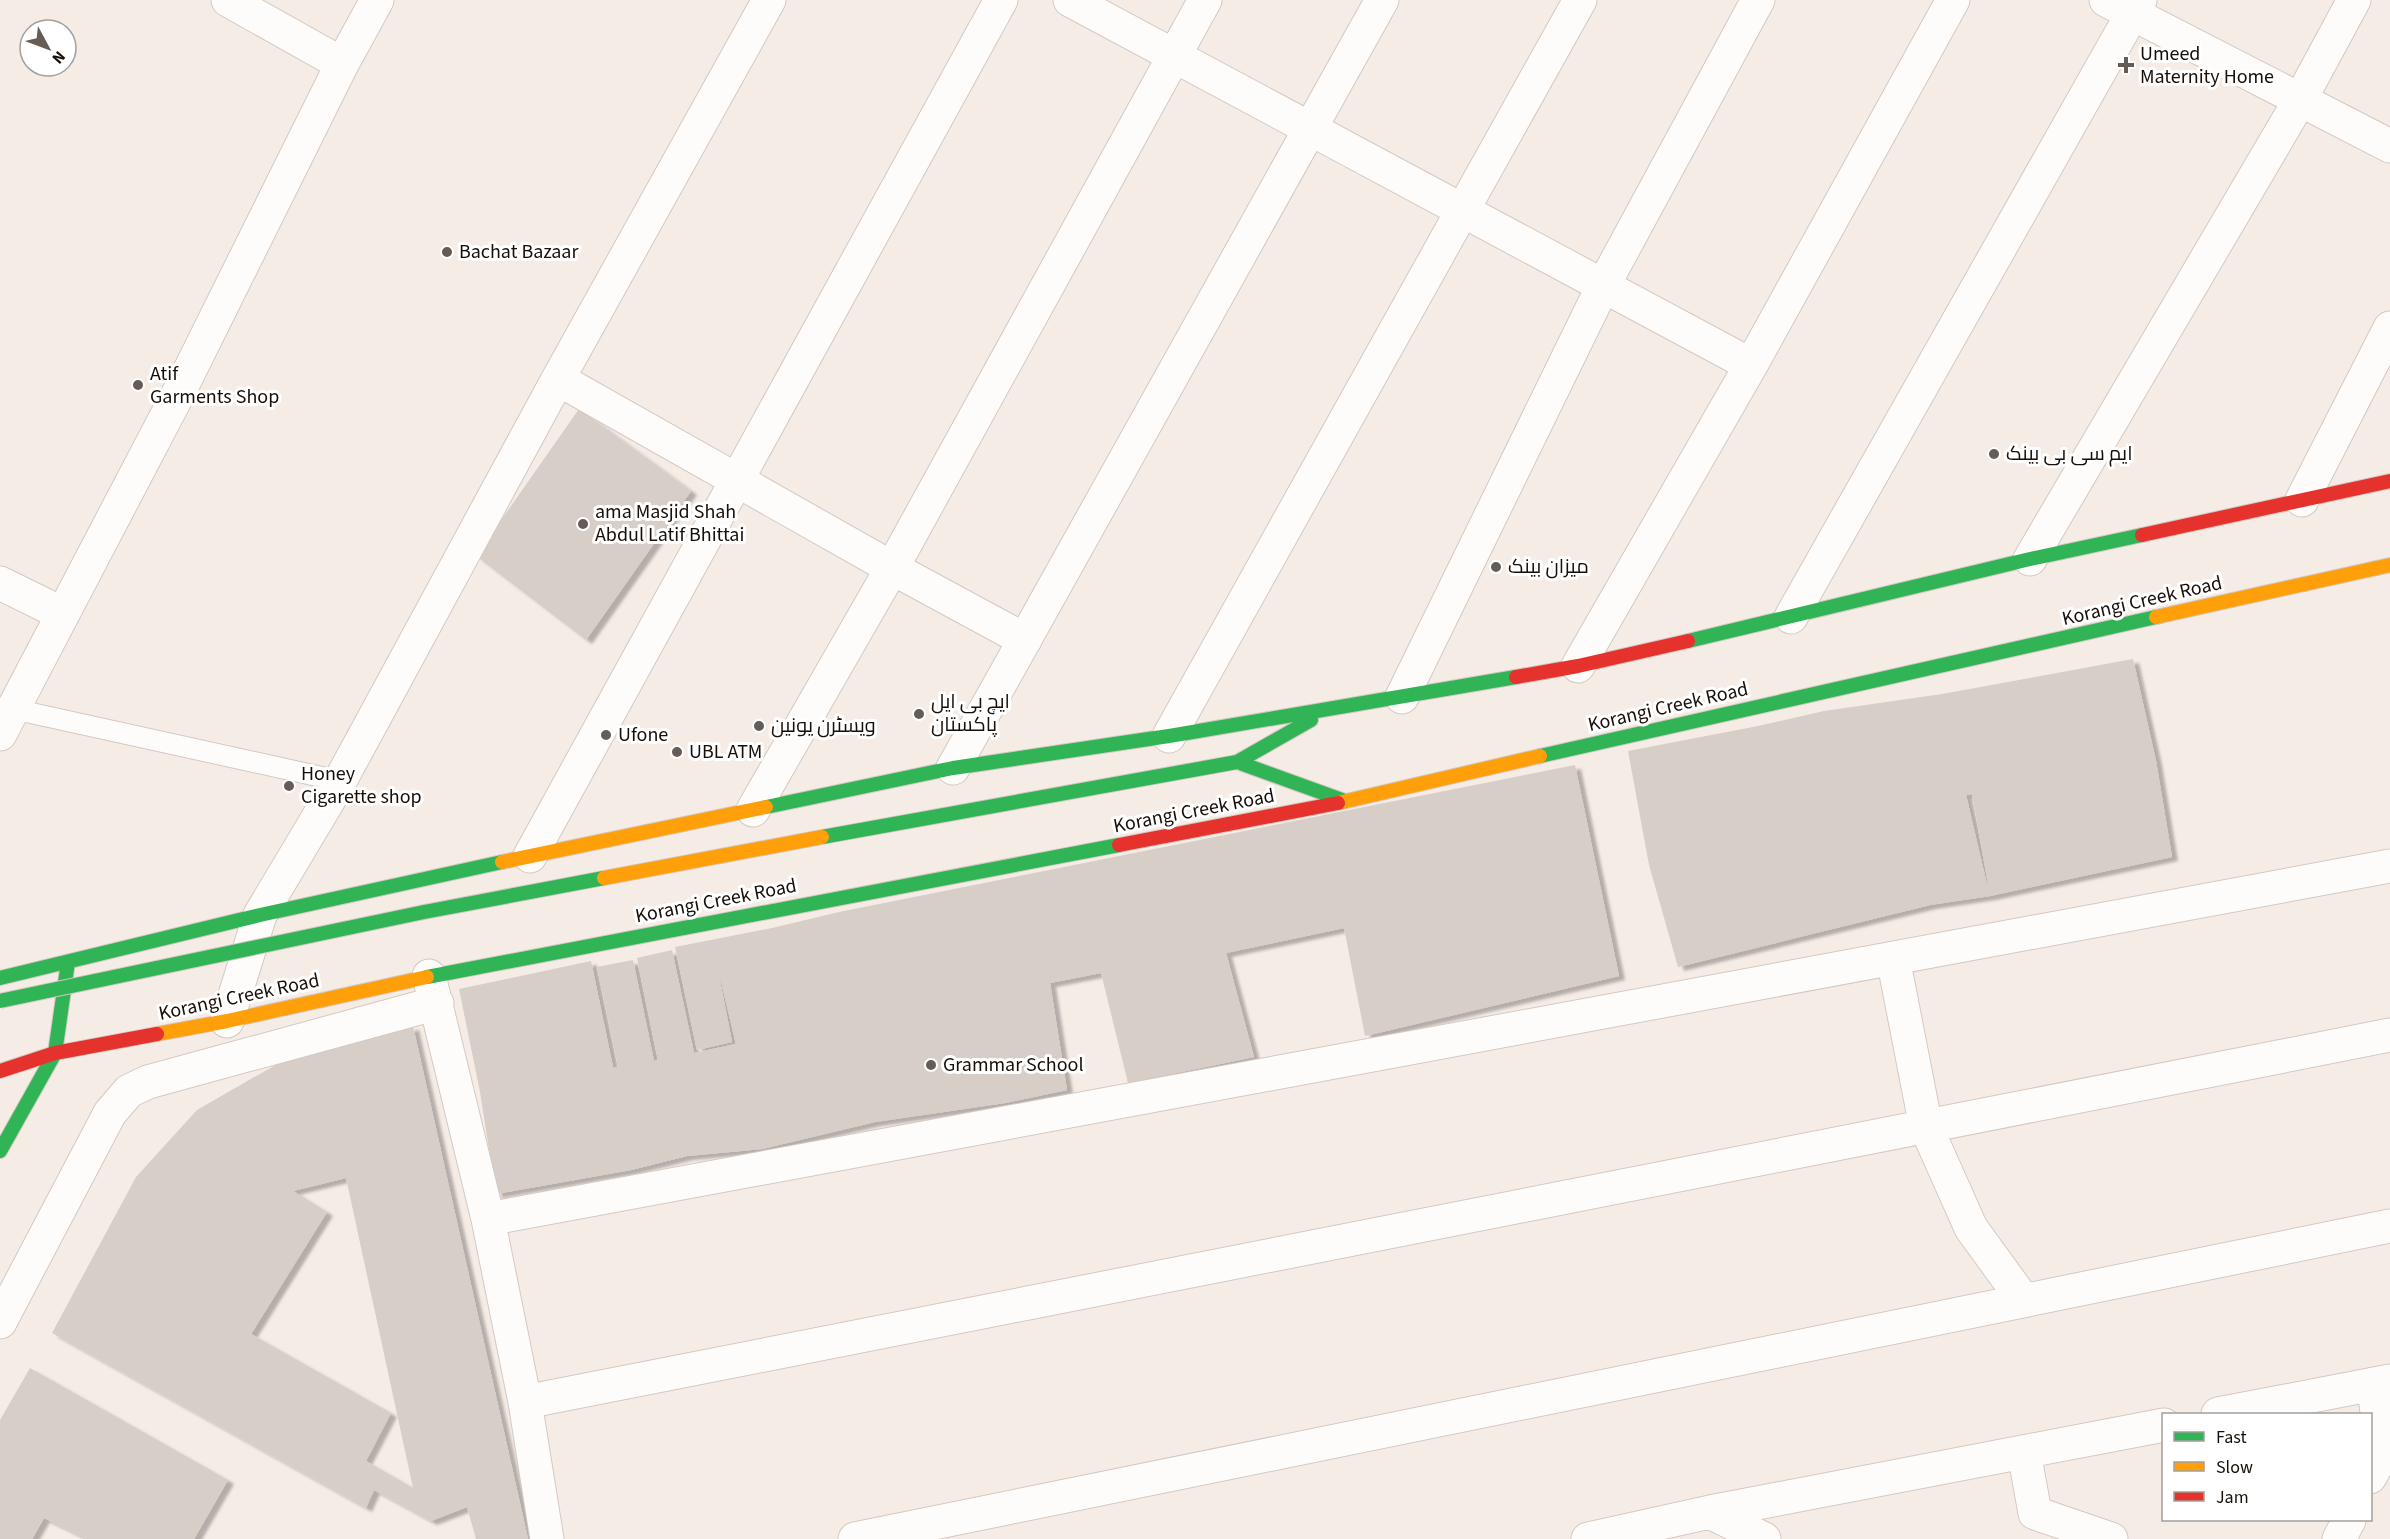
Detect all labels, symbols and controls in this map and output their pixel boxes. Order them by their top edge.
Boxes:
north arrow [18,18,78,78]
place label: Umeed Maternity Home [2140,40,2274,91]
text: N [47,46,70,68]
marker: Umeed Maternity Home [2117,56,2135,74]
place label: Bachat Bazaar [459,238,578,266]
marker: Bachat Bazaar [440,245,454,259]
place label: Atif Garments Shop [150,360,279,411]
marker: Atif Garments Shop [131,378,145,392]
place label: ایم سی بی بینک [2006,440,2133,468]
marker: ایم سی بی بینک [1987,447,2001,461]
place label: ama Masjid Shah Abdul Latif Bhittai [595,498,744,549]
marker: ama Masjid Shah Abdul Latif Bhittai [576,517,590,531]
place label: میزان بینک [1508,553,1589,581]
marker: میزان بینک [1489,560,1503,574]
street label: Korangi Creek Road [2059,569,2225,633]
street label: Korangi Creek Road [1585,675,1751,739]
place label: ایچ بی ایل پاکستان [931,688,1010,739]
marker: ایچ بی ایل پاکستان [912,707,926,721]
place label: ویسٹرن یونین [771,712,876,740]
marker: ویسٹرن یونین [752,719,766,733]
place label: Ufone [618,721,668,749]
marker: Ufone [599,728,613,742]
place label: UBL ATM [689,738,762,766]
marker: UBL ATM [670,745,684,759]
place label: Honey Cigarette shop [301,760,422,811]
marker: Honey Cigarette shop [282,779,296,793]
street label: Korangi Creek Road [1111,782,1277,840]
street label: Korangi Creek Road [633,872,799,930]
street label: Korangi Creek Road [156,966,322,1028]
place label: Grammar School [943,1051,1084,1079]
marker: Grammar School [924,1058,938,1072]
legend [2162,1413,2372,1521]
text: Fast [2216,1425,2247,1450]
text: Slow [2216,1455,2253,1480]
text: Jam [2216,1485,2249,1510]

